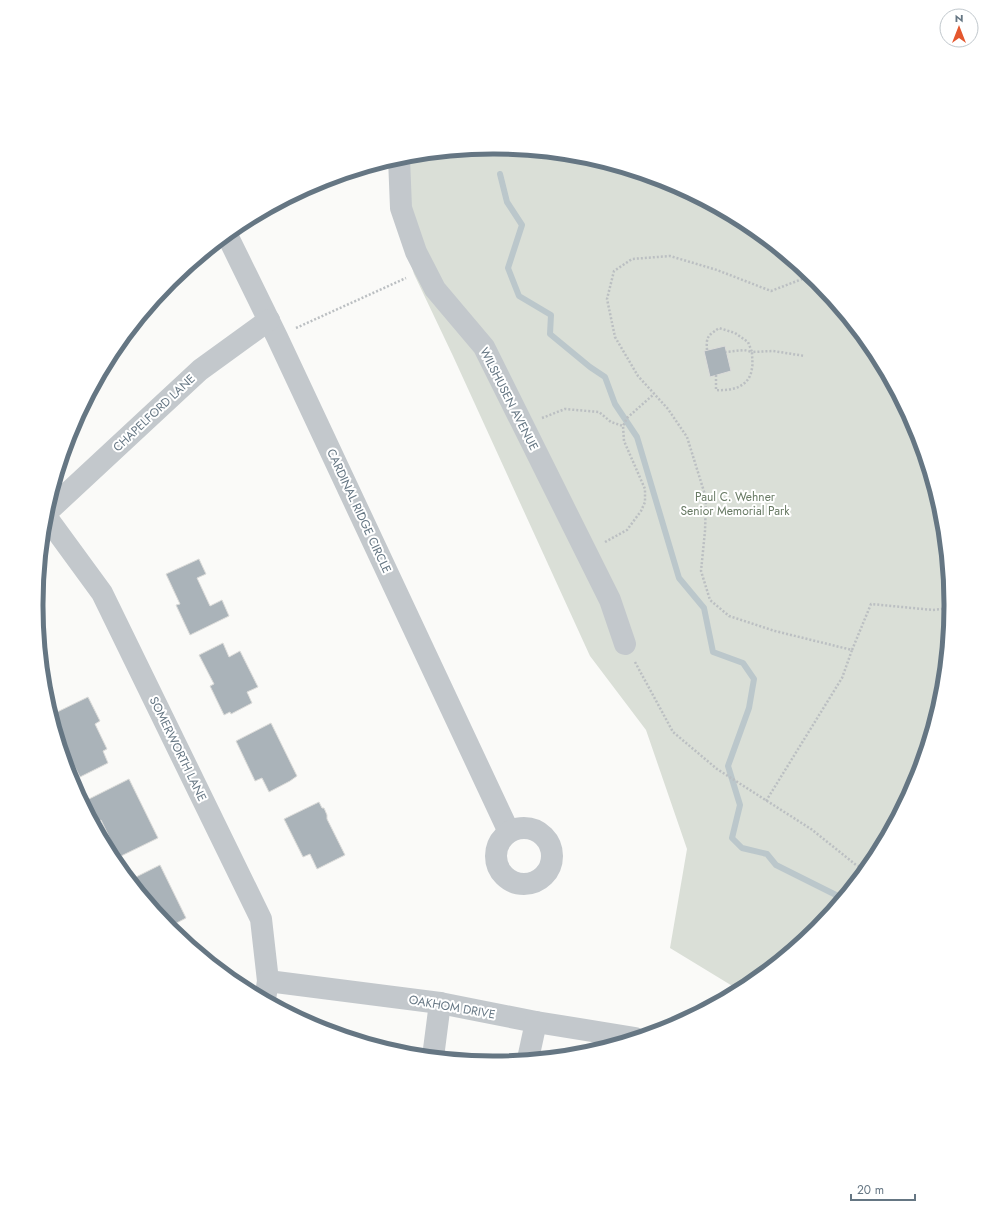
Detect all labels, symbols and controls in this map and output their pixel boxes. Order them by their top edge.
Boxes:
north arrow [939,8,979,48]
text: N [955,10,963,26]
street label: WILSHUSEN AVENUE [475,344,543,454]
street label: CHAPELFORD LANE [109,370,199,456]
street label: CARDINAL RIDGE CIRCLE [322,446,396,576]
park label: Paul C. Wehner Senior Memorial Park [680,488,790,520]
street label: SOMERWORTH LANE [145,694,211,804]
street label: OAKHOM DRIVE [407,991,497,1023]
scale bar [851,1176,915,1202]
text: 20 m [857,1181,884,1199]

